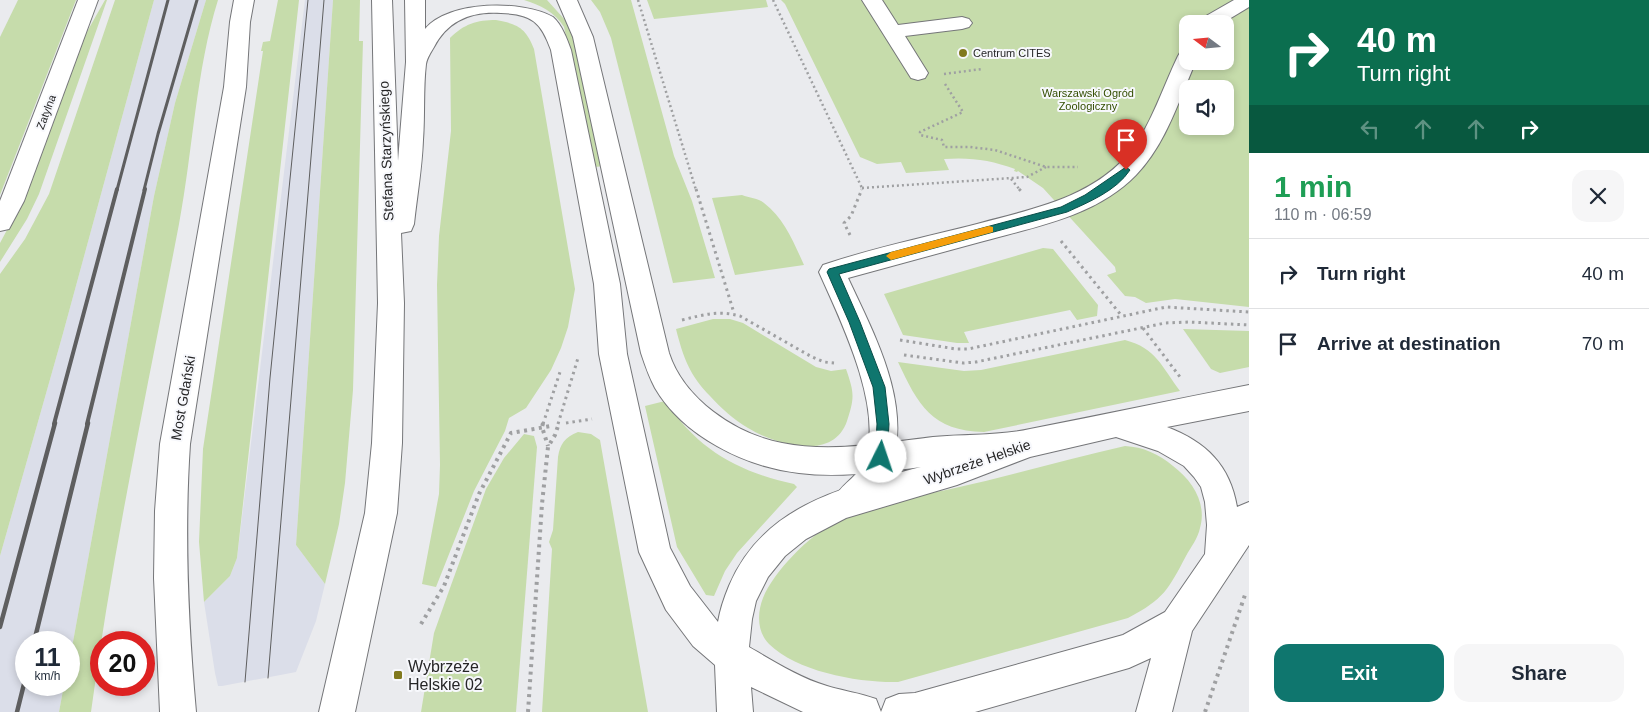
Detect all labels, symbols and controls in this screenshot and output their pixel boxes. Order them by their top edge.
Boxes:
north arrow [1179,15,1234,70]
map controls [1179,15,1234,135]
icon: right [1274,20,1339,85]
text: 40 m [1357,20,1437,59]
marker: Centrum CITES [957,47,969,59]
place label: Centrum CITES [973,47,1051,59]
text: Turn right [1357,61,1450,86]
button: sound [1179,80,1234,135]
street label: Stefana Starzyńskiego [376,81,396,221]
park label: Warszawski Ogród Zoologiczny [1042,87,1134,112]
street label: Zatylna [34,92,58,131]
icon: left [1356,115,1384,143]
icon: ahead [1409,115,1437,143]
icon: ahead [1462,115,1490,143]
icon: right [1515,115,1543,143]
pin [1105,119,1147,170]
icon: arrive [1112,126,1140,154]
text: 1 min [1274,170,1352,203]
button: close [1572,170,1624,222]
text: 110 m · 06:59 [1274,206,1372,223]
icon: right [1274,260,1302,288]
text: Turn right [1317,263,1405,284]
text: 40 m [1582,263,1624,284]
icon: arrive [1274,330,1302,358]
text: Arrive at destination [1317,333,1501,354]
text: 70 m [1582,333,1624,354]
street label: Most Gdański [168,354,198,442]
position arrow [854,430,906,482]
street label: Wybrzeże Helskie [921,436,1033,488]
speed limit sign: 20 [90,631,155,696]
text: 11 [34,643,61,671]
button: Exit [1274,644,1444,702]
button: Share [1454,644,1624,702]
place label: Wybrzeże Helskie 02 [408,658,483,693]
text: km/h [34,669,61,683]
marker: Wybrzeże Helskie 02 [392,669,404,681]

